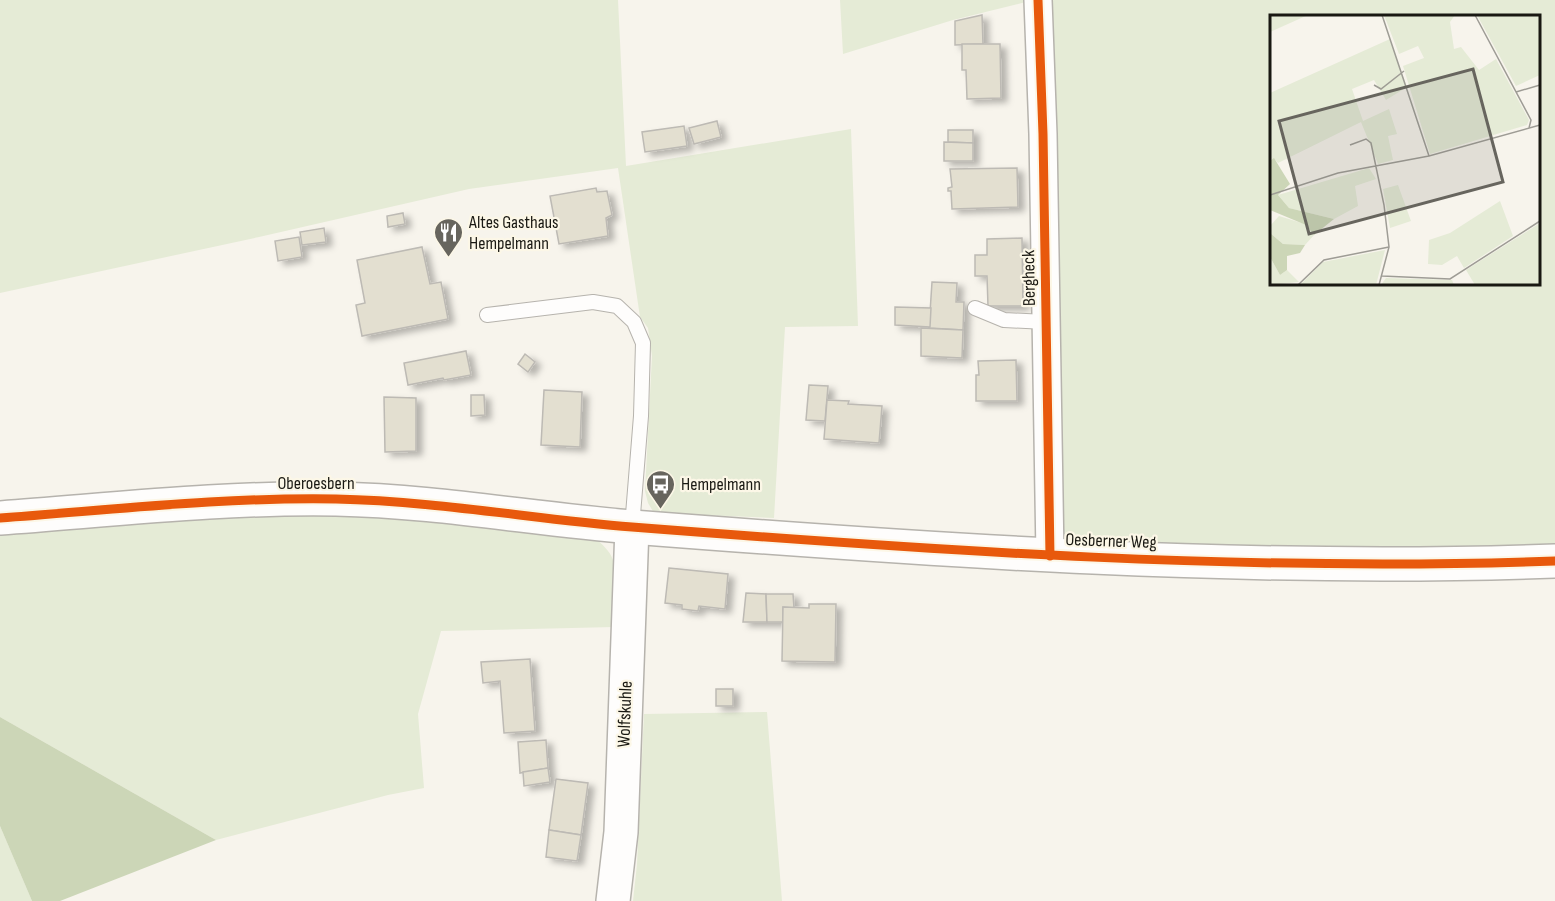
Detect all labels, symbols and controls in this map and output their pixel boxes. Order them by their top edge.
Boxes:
inset map [1270,15,1540,285]
place label: Altes Gasthaus Hempelmann [468,212,559,254]
restaurant icon: Altes Gasthaus Hempelmann [432,216,464,258]
street label: Bergheck [1018,250,1040,306]
bus stop icon: Hempelmann [644,468,676,510]
street label: Oberoesbern [277,473,355,494]
place label: Hempelmann [681,474,761,495]
street label: Oesberner Weg [1065,529,1157,553]
street label: Wolfskuhle [613,680,637,748]

